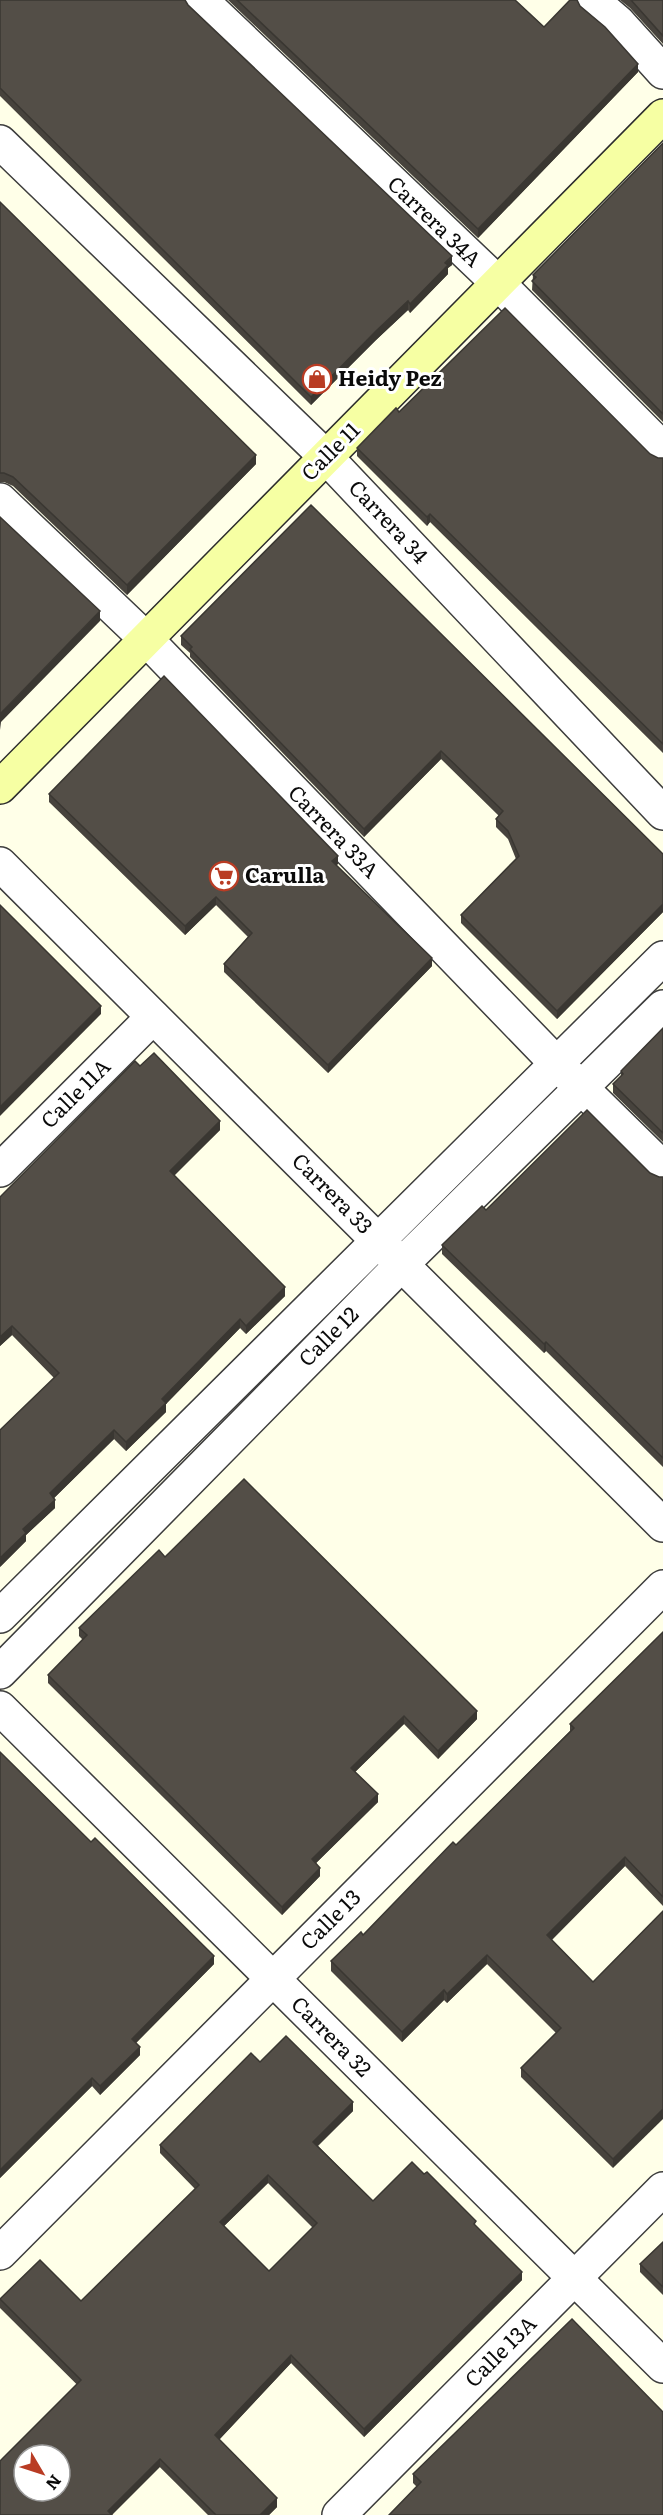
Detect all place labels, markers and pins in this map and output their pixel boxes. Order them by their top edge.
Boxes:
place label: Heidy Pez [338,361,442,392]
shop icon: Heidy Pez [301,363,333,395]
place label: Carulla [245,858,325,889]
supermarket icon: Carulla [208,860,240,892]

